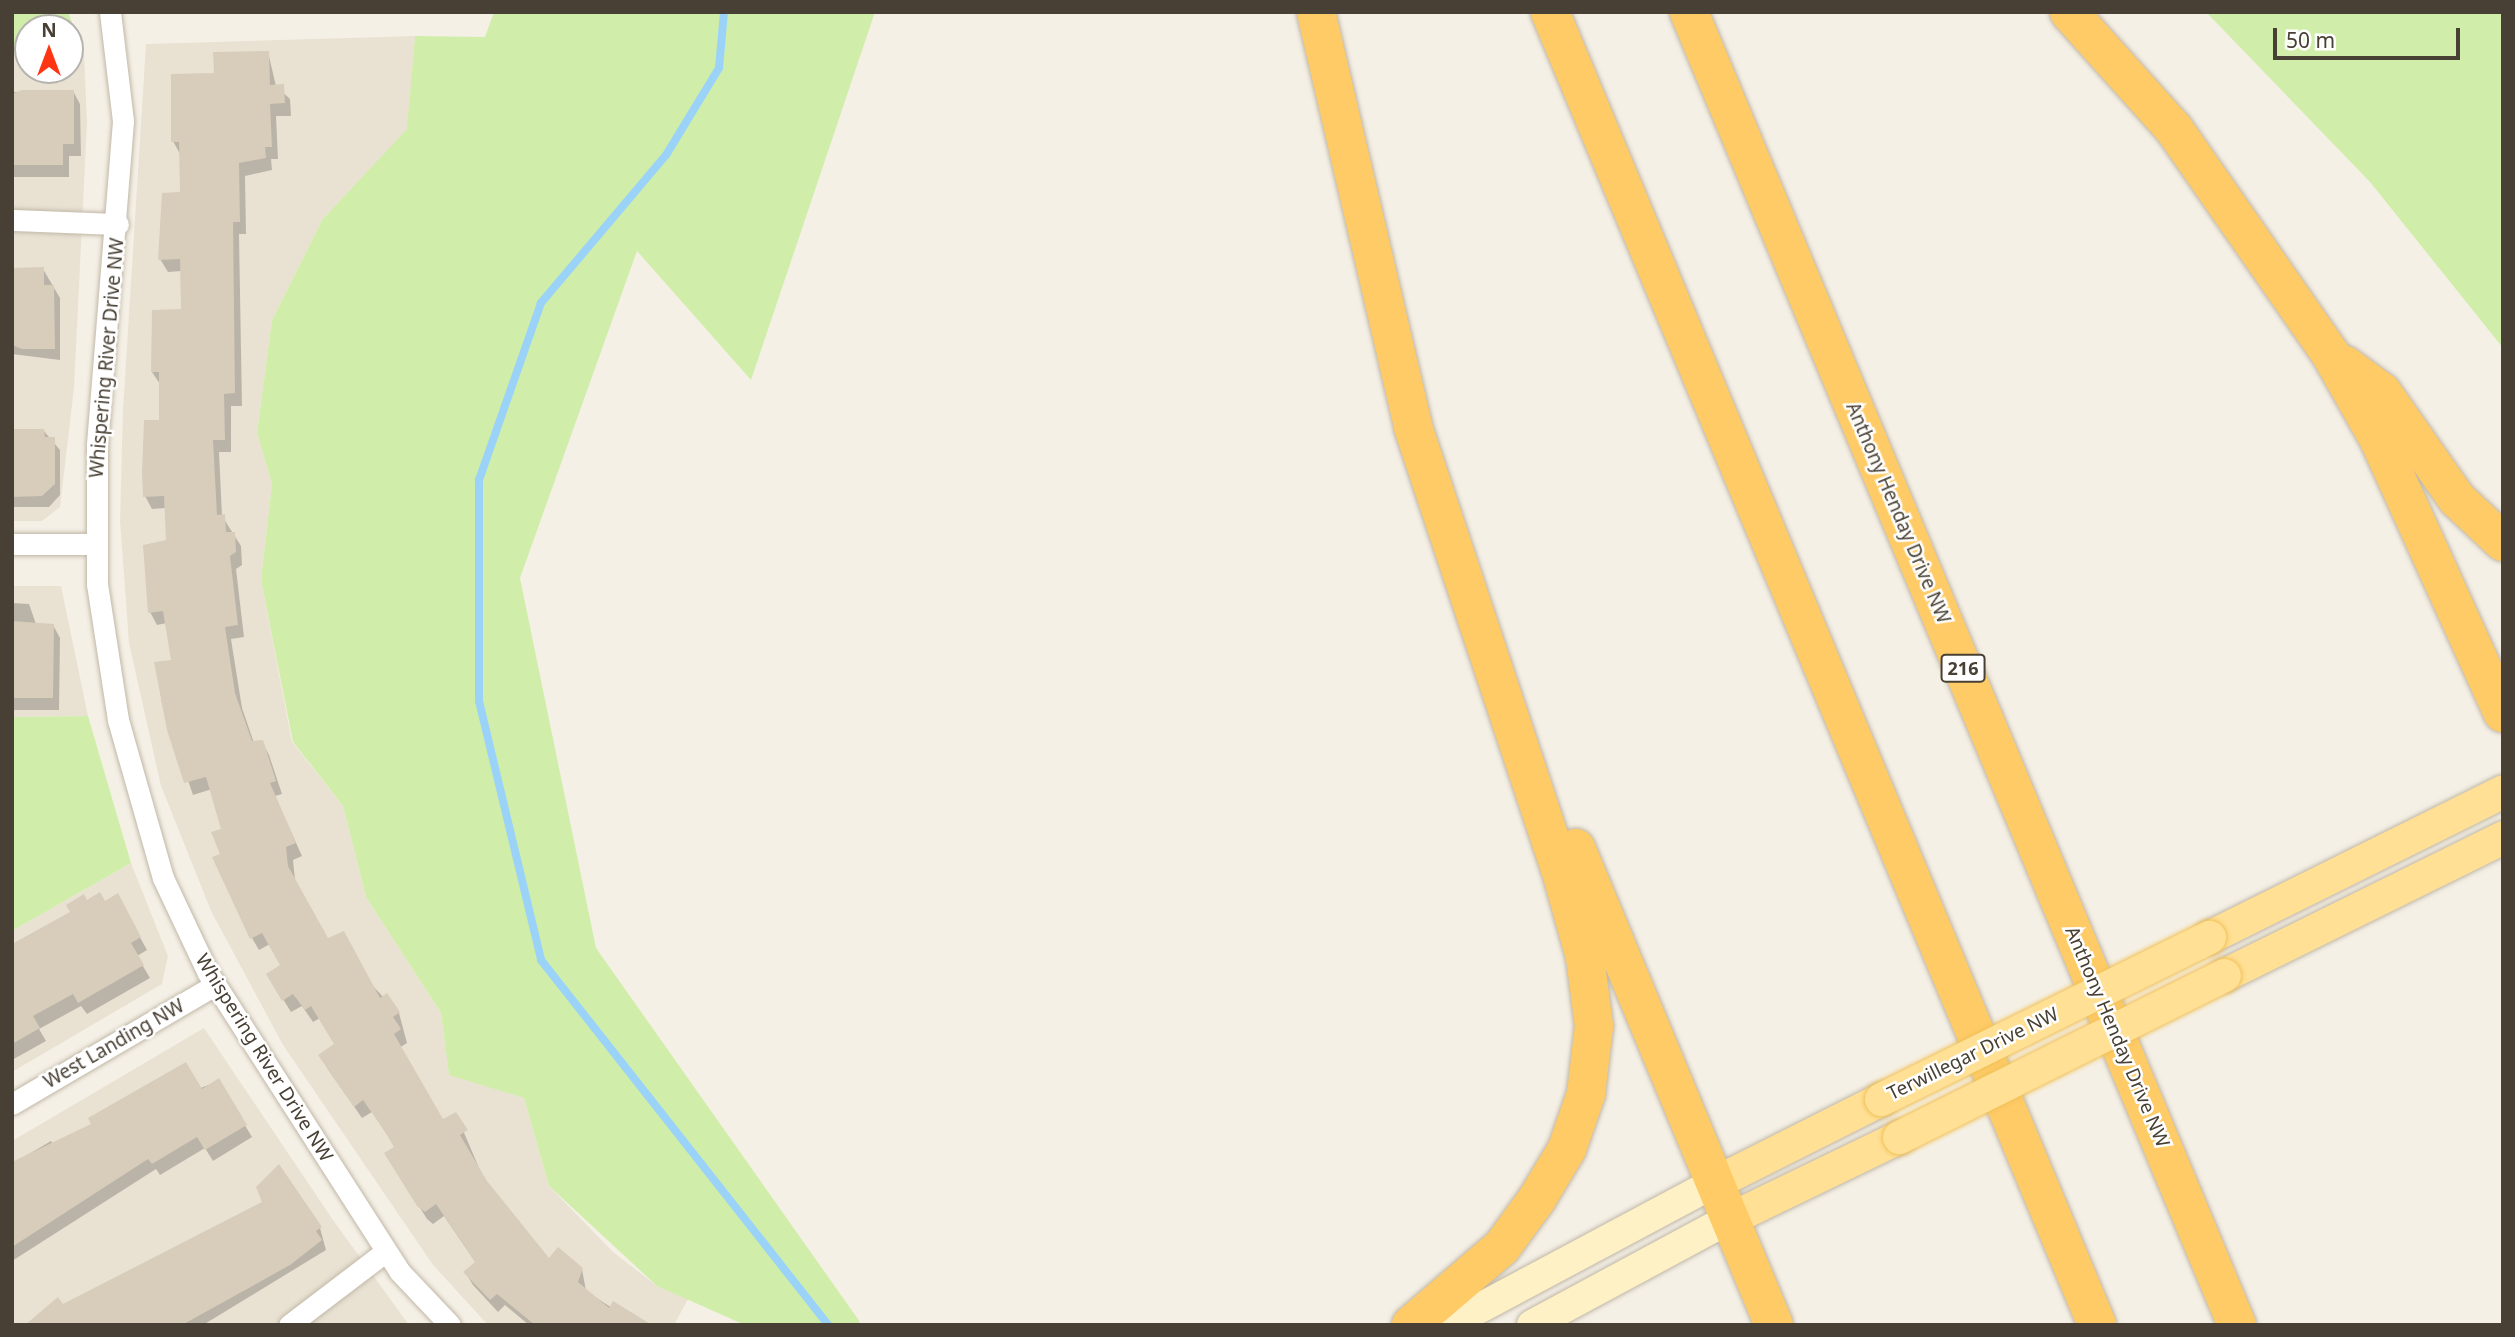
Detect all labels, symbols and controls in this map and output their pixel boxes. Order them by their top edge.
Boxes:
north arrow [14,14,84,84]
scale bar [2277,14,2464,58]
text: N [41,17,57,43]
text: 50 m [2286,26,2335,54]
street label: Whispering River Drive NW [85,237,129,479]
street label: Anthony Henday Drive NW [1841,399,1955,627]
road number: 216 [1940,654,1986,682]
street label: Anthony Henday Drive NW [2060,923,2174,1151]
street label: Whispering River Drive NW [191,950,337,1166]
street label: West Landing NW [40,995,188,1093]
street label: Terwillegar Drive NW [1884,1003,2062,1105]

